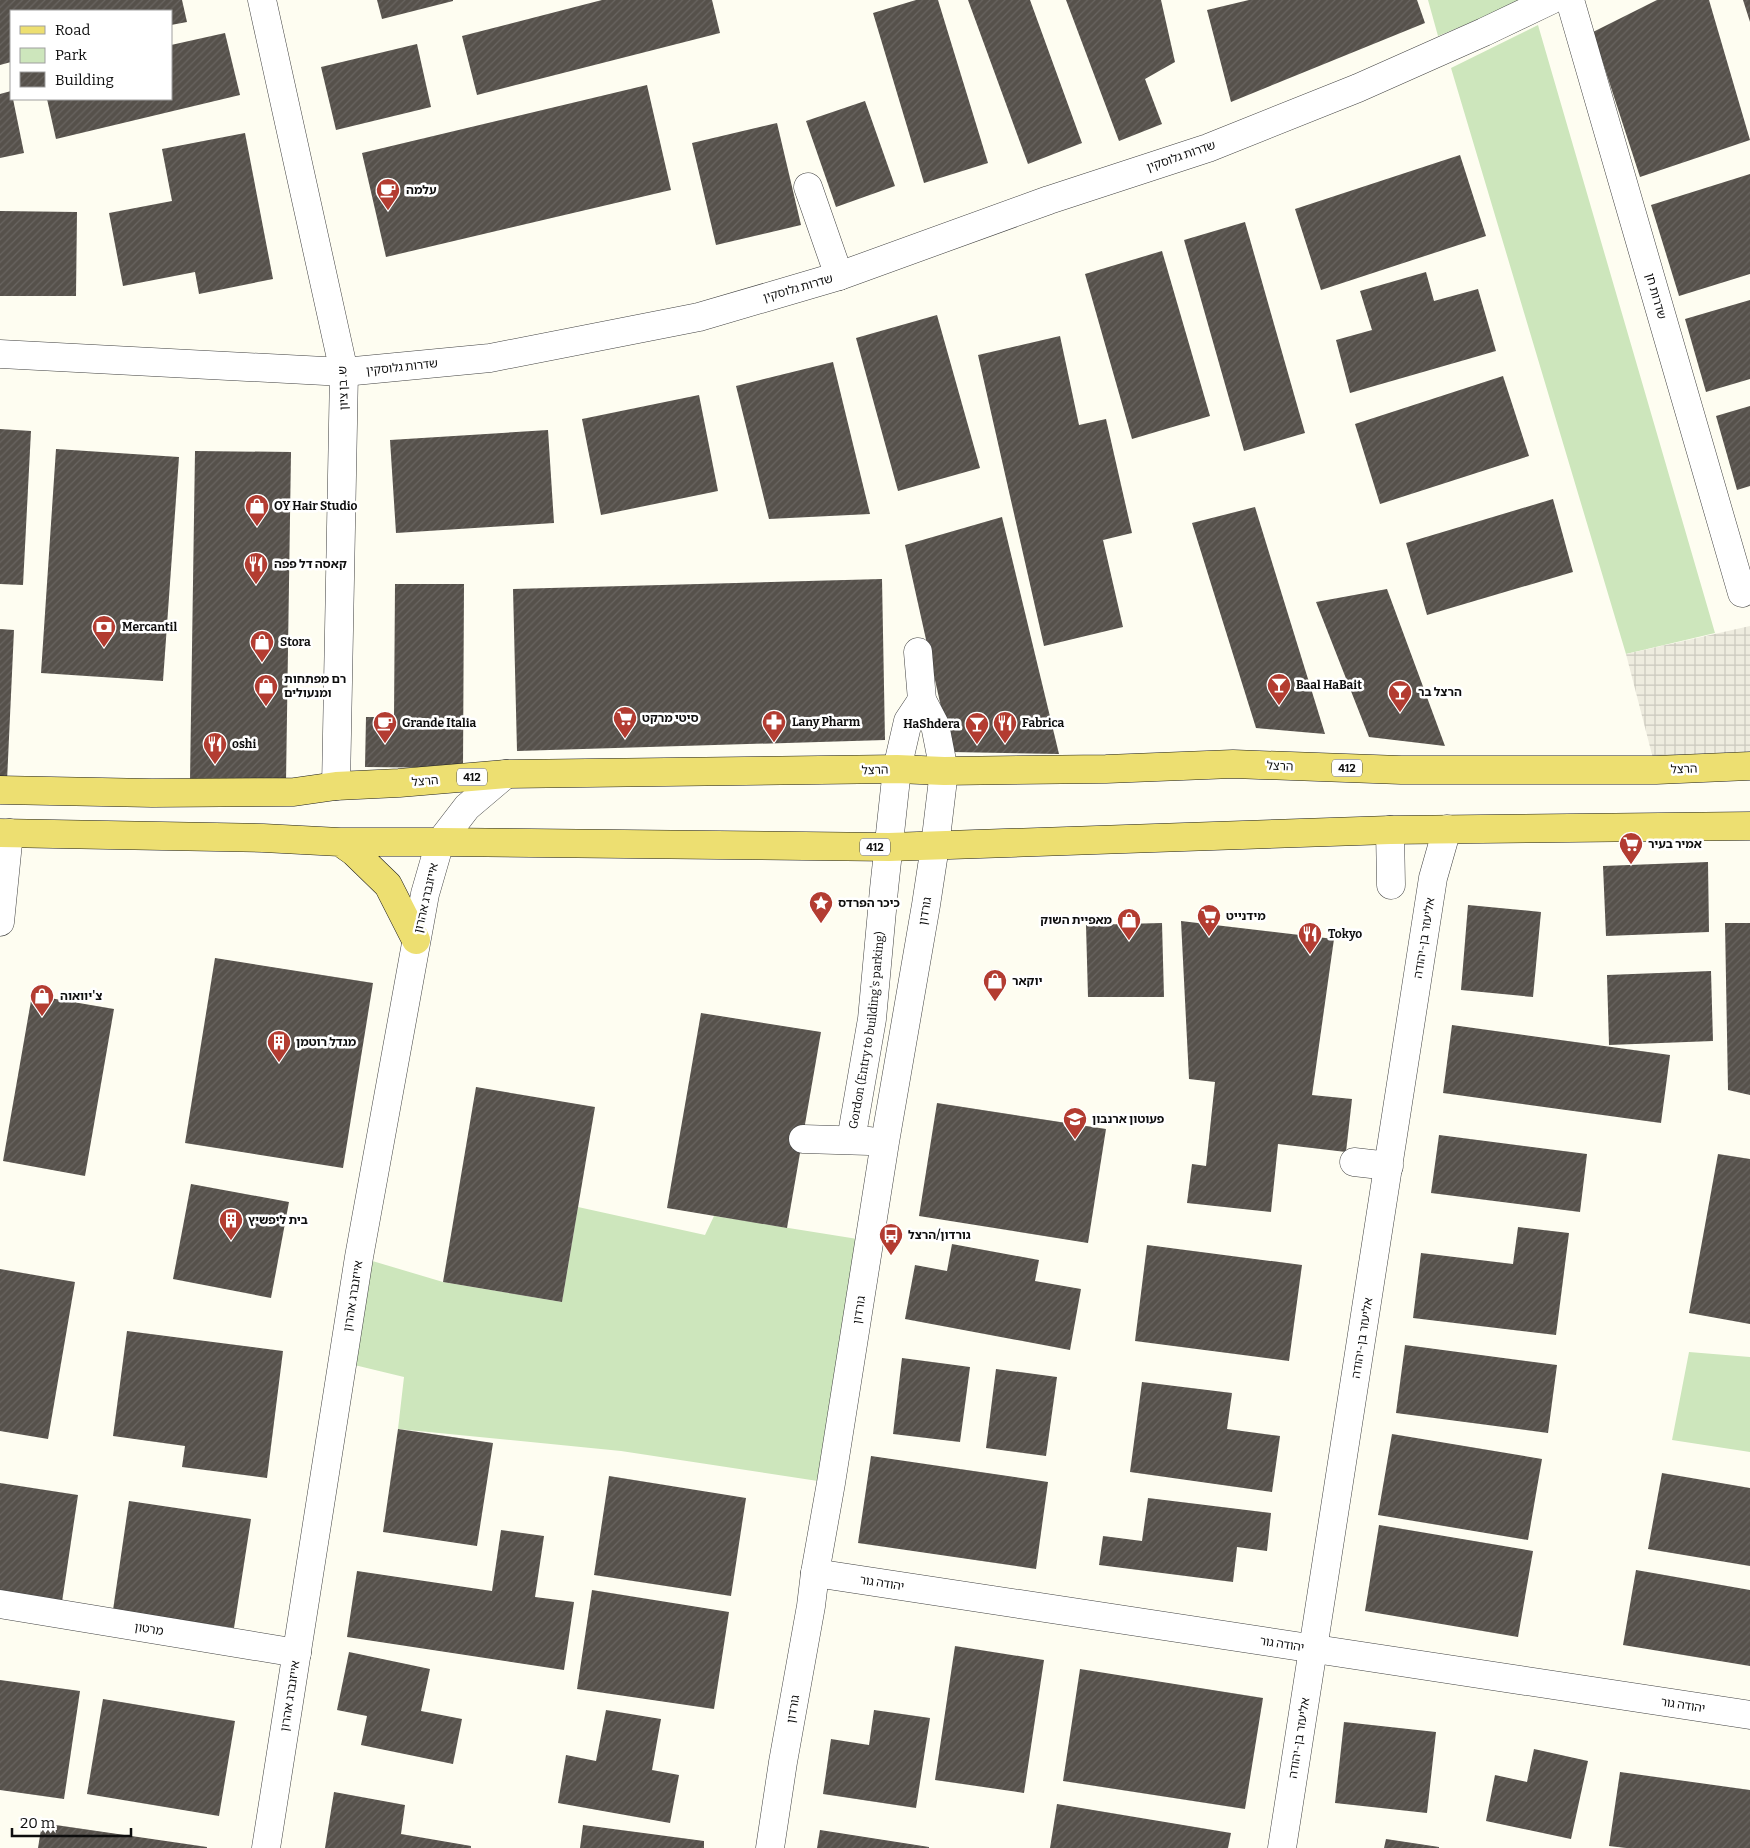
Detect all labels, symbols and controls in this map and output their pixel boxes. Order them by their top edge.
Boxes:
legend [10,10,172,100]
text: Road [55,21,90,39]
text: Park [55,46,87,64]
text: Building [55,71,114,89]
street label: שדרות גלוסקין [1145,138,1217,174]
cafe icon: עלמה [375,177,401,211]
place label: עלמה [406,183,437,197]
street label: שדרות גלוסקין [761,271,835,305]
street label: שדרות חן [1643,271,1669,321]
street label: שדרות גלוסקין [365,356,439,378]
street label: ש. בן ציון [335,366,351,410]
shop icon: OY Hair Studio [244,493,270,527]
place label: OY Hair Studio [274,499,358,513]
restaurant icon: קאסה דל פפה [243,551,269,585]
place label: קאסה דל פפה [274,557,347,571]
bank icon: Mercantil [91,614,117,648]
place label: Mercantil [122,620,177,634]
shop icon: Stora [249,629,275,663]
place label: Stora [280,635,311,649]
place label: רם מפתחות ומנעולים [284,672,346,700]
bar icon: Baal HaBait [1266,672,1292,706]
shop icon: רם מפתחות ומנעולים [253,673,279,707]
place label: Baal HaBait [1296,678,1362,692]
bar icon: הרצל בר [1387,679,1413,713]
place label: הרצל בר [1418,685,1462,699]
supermarket icon: סיטי מרקט [612,705,638,739]
pharmacy icon: Lany Pharm [761,709,787,743]
cafe icon: Grande Italia [372,710,398,744]
restaurant icon: Fabrica [992,710,1018,744]
place label: סיטי מרקט [642,711,699,725]
bar icon: HaShdera [964,711,990,745]
place label: Lany Pharm [792,715,861,729]
place label: Grande Italia [402,716,477,730]
place label: Fabrica [1022,716,1065,730]
place label: HaShdera [903,717,960,731]
restaurant icon: oshi [202,731,228,765]
place label: oshi [232,737,256,751]
street label: הרצל [1266,759,1294,773]
road number: 412 [1332,760,1362,776]
street label: הרצל [1670,762,1698,776]
street label: הרצל [861,763,889,777]
road number: 412 [457,769,487,786]
street label: הרצל [411,773,439,789]
supermarket icon: אמיר בעיר [1618,831,1644,865]
place label: אמיר בעיר [1648,837,1702,851]
road number: 412 [860,839,890,856]
street label: אייזנברג אהרון [411,861,441,934]
place icon: כיכר הפרדס [808,890,834,924]
street label: גורדון [916,895,934,926]
place label: כיכר הפרדס [838,896,900,910]
street label: אליעזר בן-יהודה [1411,896,1437,979]
supermarket icon: מידנייט [1196,903,1222,937]
shop icon: מאפיית השוק [1116,907,1142,941]
place label: מידנייט [1226,909,1266,923]
place label: מאפיית השוק [1040,913,1113,927]
restaurant icon: Tokyo [1297,921,1323,955]
place label: Tokyo [1328,927,1362,941]
street label: Gordon (Entry to building's parking) [846,930,887,1130]
shop icon: יוקאר [982,968,1008,1002]
place label: יוקאר [1012,974,1043,988]
shop icon: צ'יוואוה [29,983,55,1017]
place label: צ'יוואוה [60,989,102,1003]
building icon: מגדל רוטמן [266,1029,292,1063]
place label: מגדל רוטמן [296,1035,357,1049]
school or university icon: פעוטון ארנבון [1062,1106,1088,1140]
place label: פעוטון ארנבון [1092,1112,1165,1126]
building icon: בית ליפשיץ [218,1207,244,1241]
place label: בית ליפשיץ [248,1213,308,1227]
bus stop icon: גורדון/הרצל [878,1222,904,1256]
place label: גורדון/הרצל [908,1228,971,1242]
street label: אייזנברג אהרון [340,1259,366,1332]
street label: גורדון [850,1294,868,1325]
street label: אליעזר בן-יהודה [1349,1296,1375,1379]
street label: יהודה גור [859,1573,905,1593]
street label: מרטון [134,1620,165,1638]
street label: יהודה גור [1259,1634,1305,1654]
street label: אייזנברג אהרון [277,1659,303,1732]
street label: גורדון [784,1693,802,1724]
street label: יהודה גור [1660,1695,1706,1715]
street label: אליעזר בן-יהודה [1286,1696,1312,1779]
scale bar [12,1806,131,1838]
text: 20 m [20,1814,56,1832]

